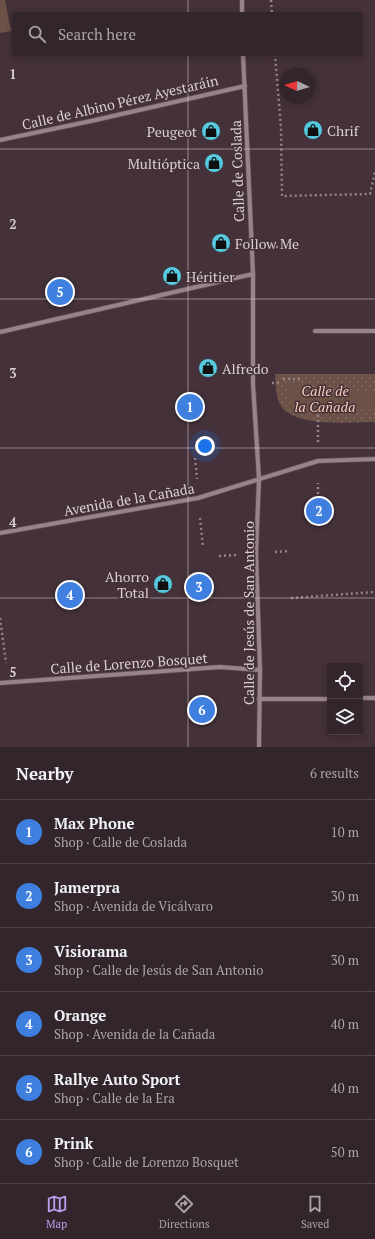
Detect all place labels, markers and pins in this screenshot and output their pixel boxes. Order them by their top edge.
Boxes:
shop icon: Chrif [302,119,324,141]
shop icon: Peugeot [200,120,222,142]
place label: Chrif [327,121,360,140]
place label: Peugeot [147,122,198,141]
shop icon: Multióptica [203,152,225,174]
place label: Multióptica [128,154,200,173]
shop icon: Follow Me [210,232,232,254]
place label: Follow Me [235,234,299,253]
shop icon: Héritier [161,265,183,287]
place label: Héritier [186,267,235,286]
pin: 5 [47,277,73,307]
shop icon: Alfredo [197,357,219,379]
place label: Alfredo [222,359,269,378]
pin: 1 [177,392,203,422]
pin: 2 [306,496,332,526]
place label: Ahorro Total [105,567,149,602]
pin: 3 [186,572,212,602]
shop icon: Ahorro Total [152,573,174,595]
pin: 4 [57,580,83,610]
pin: 6 [189,695,215,725]

